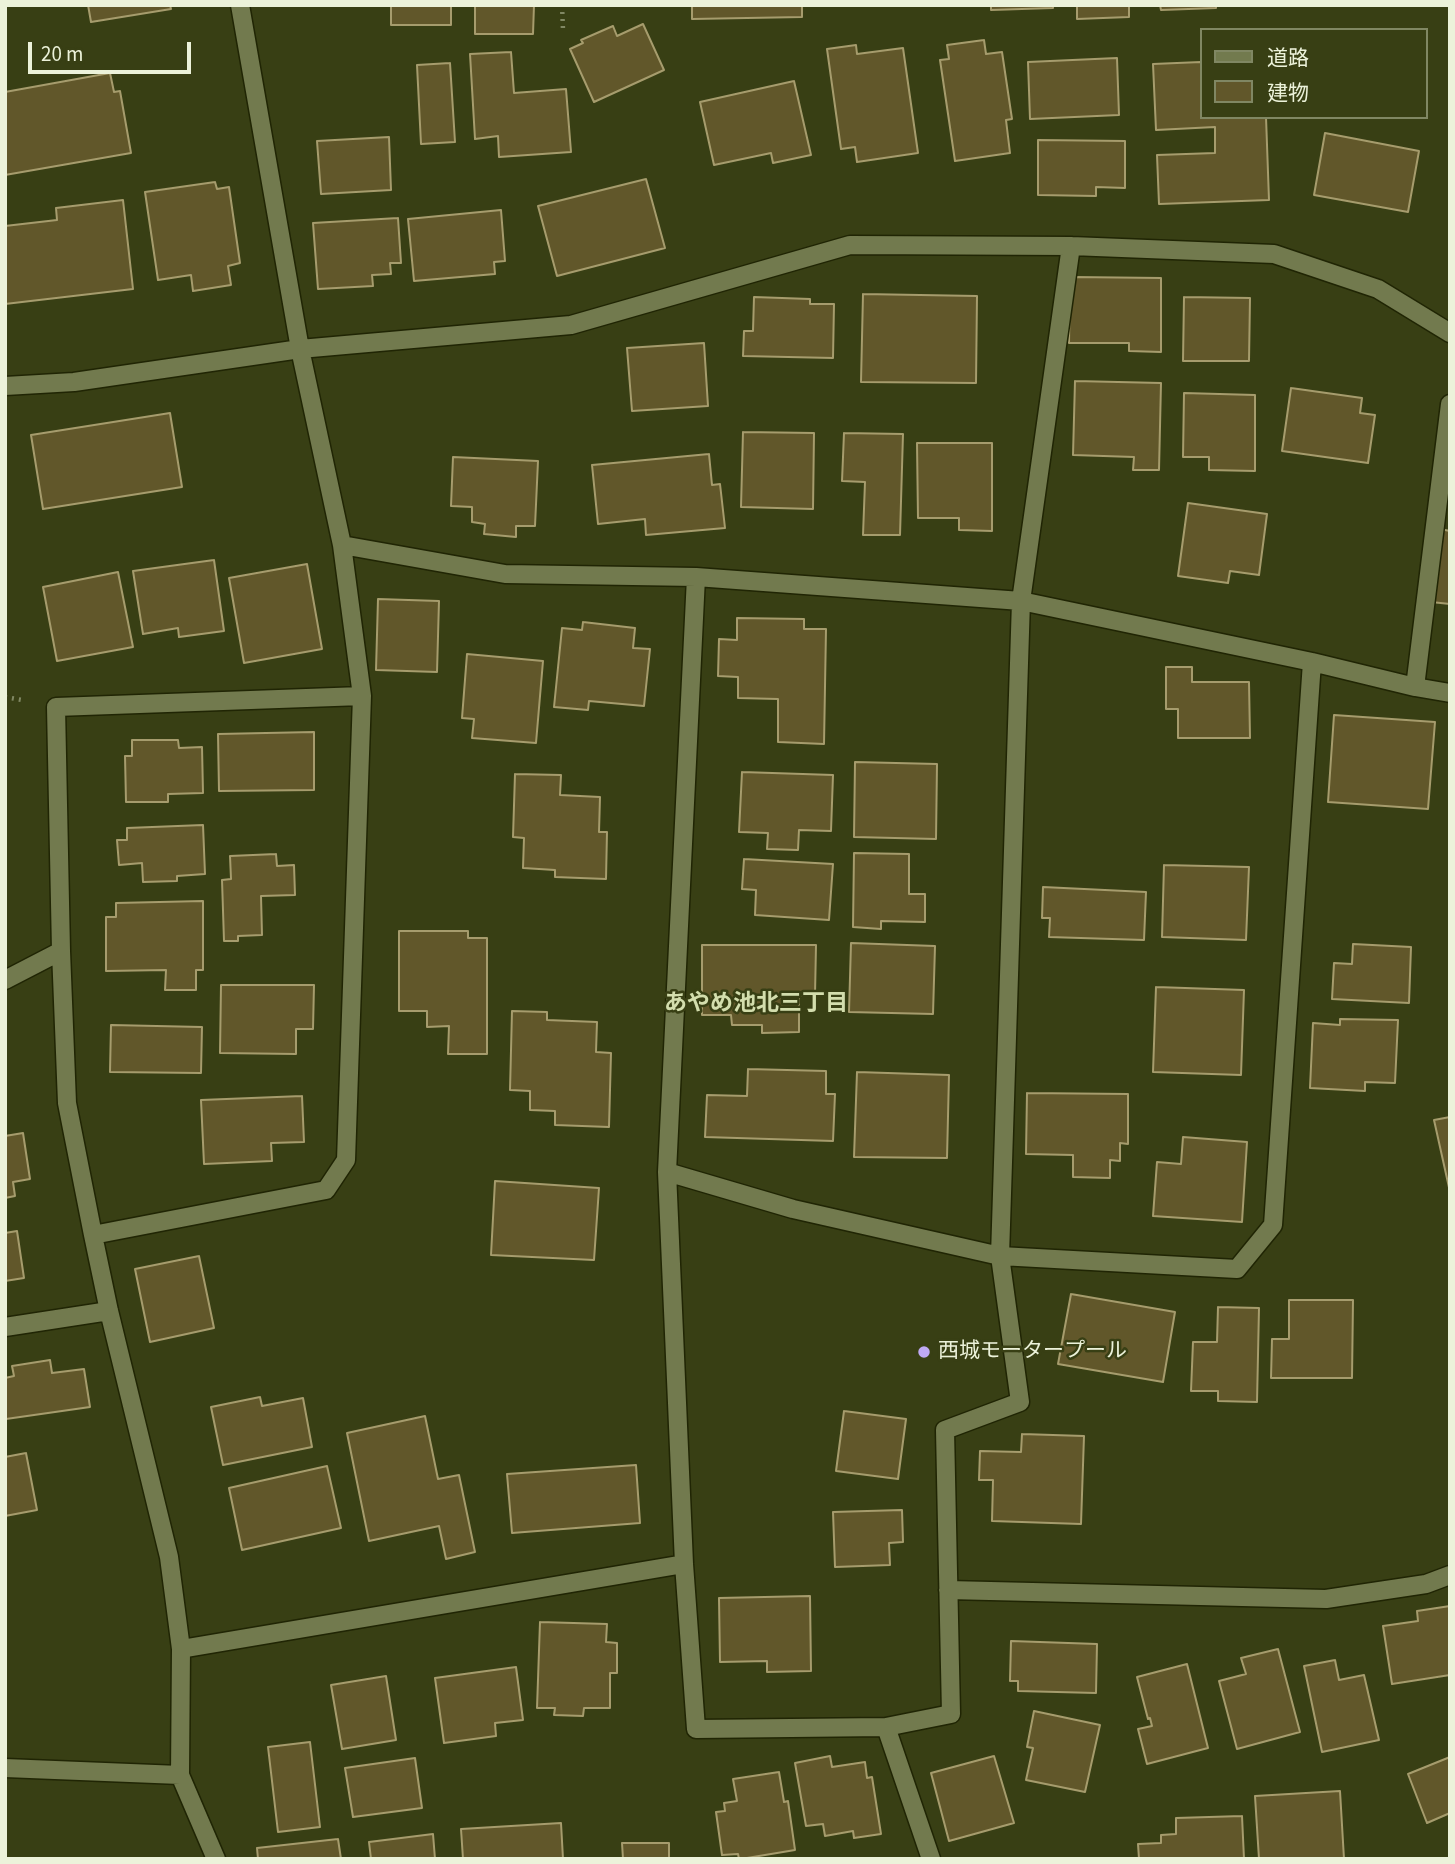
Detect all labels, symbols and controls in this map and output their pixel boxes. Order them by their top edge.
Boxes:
scale bar [32,28,194,72]
legend [1200,28,1427,119]
text: 20 m [41,39,83,69]
text: 道路 [1267,43,1309,73]
text: 建物 [1267,78,1309,108]
district label: あやめ池北三丁目 [664,991,848,1019]
place label: 西城モータープール [938,1339,1127,1365]
marker: 西城モータープール [916,1344,932,1360]

